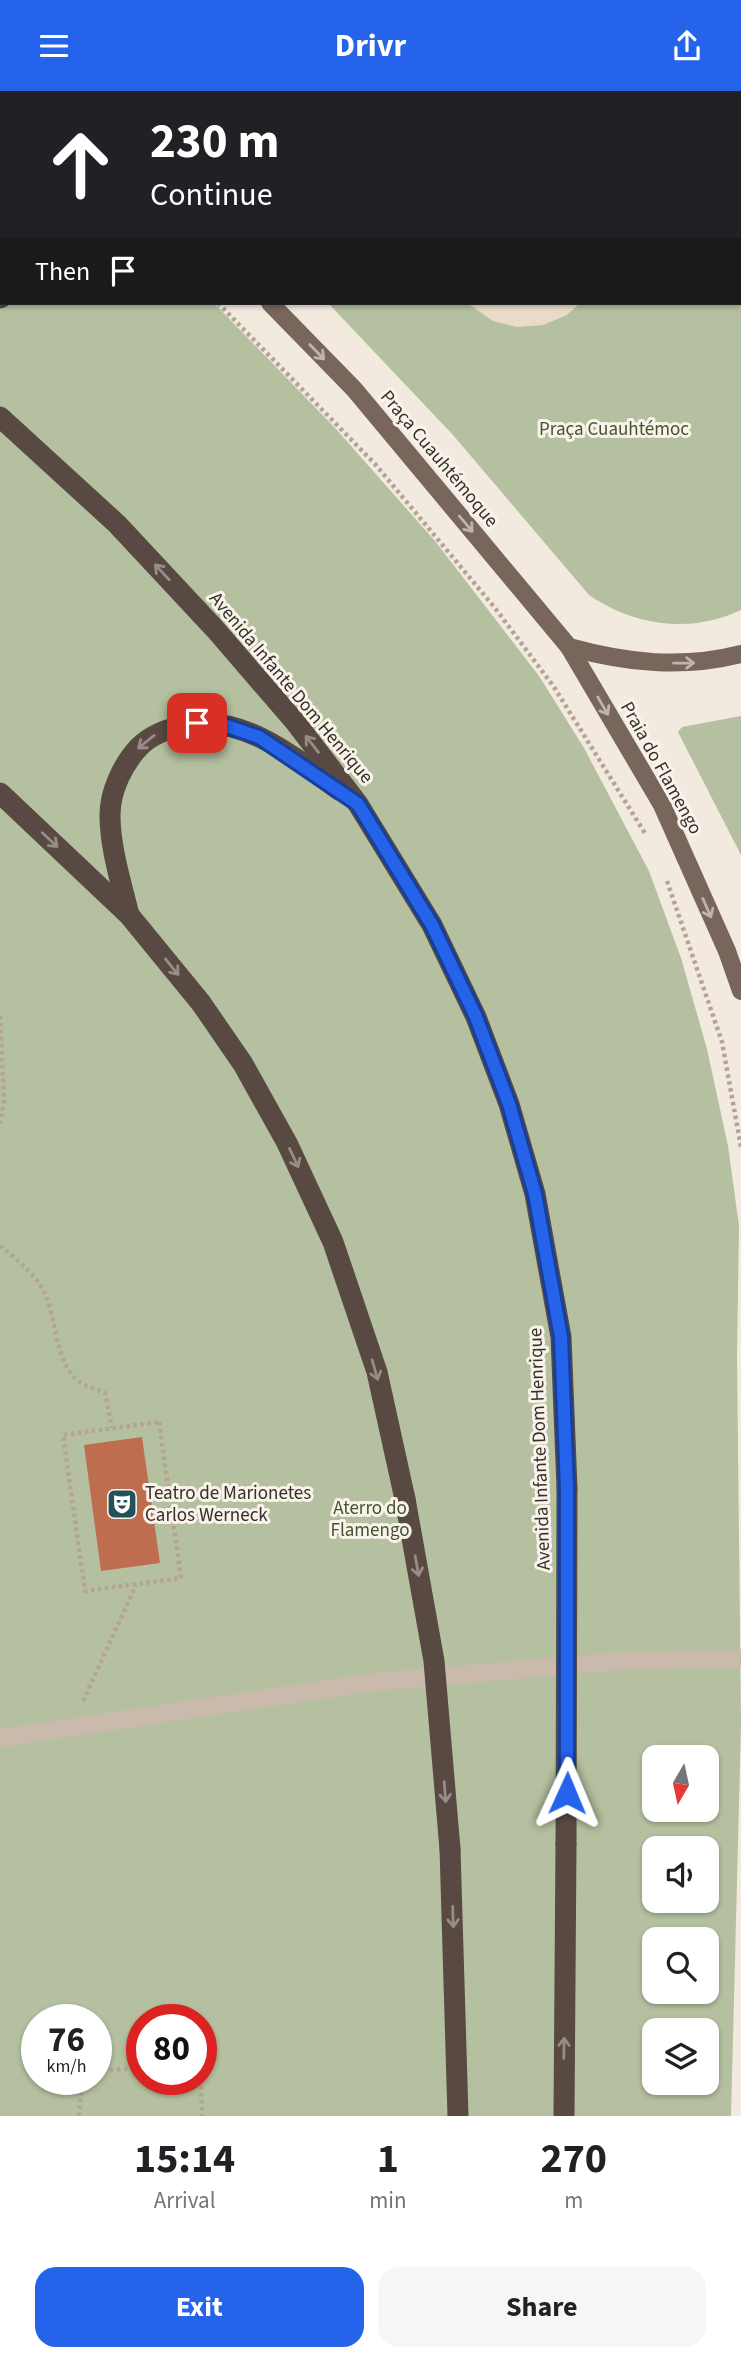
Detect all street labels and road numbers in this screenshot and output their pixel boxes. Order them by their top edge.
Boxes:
street label: Praça Cuauhtémoque [374,385,504,533]
street label: Avenida Infante Dom Henrique [203,586,379,790]
street label: Praia do Flamengo [613,697,709,839]
street label: Avenida Infante Dom Henrique [522,1327,558,1571]

